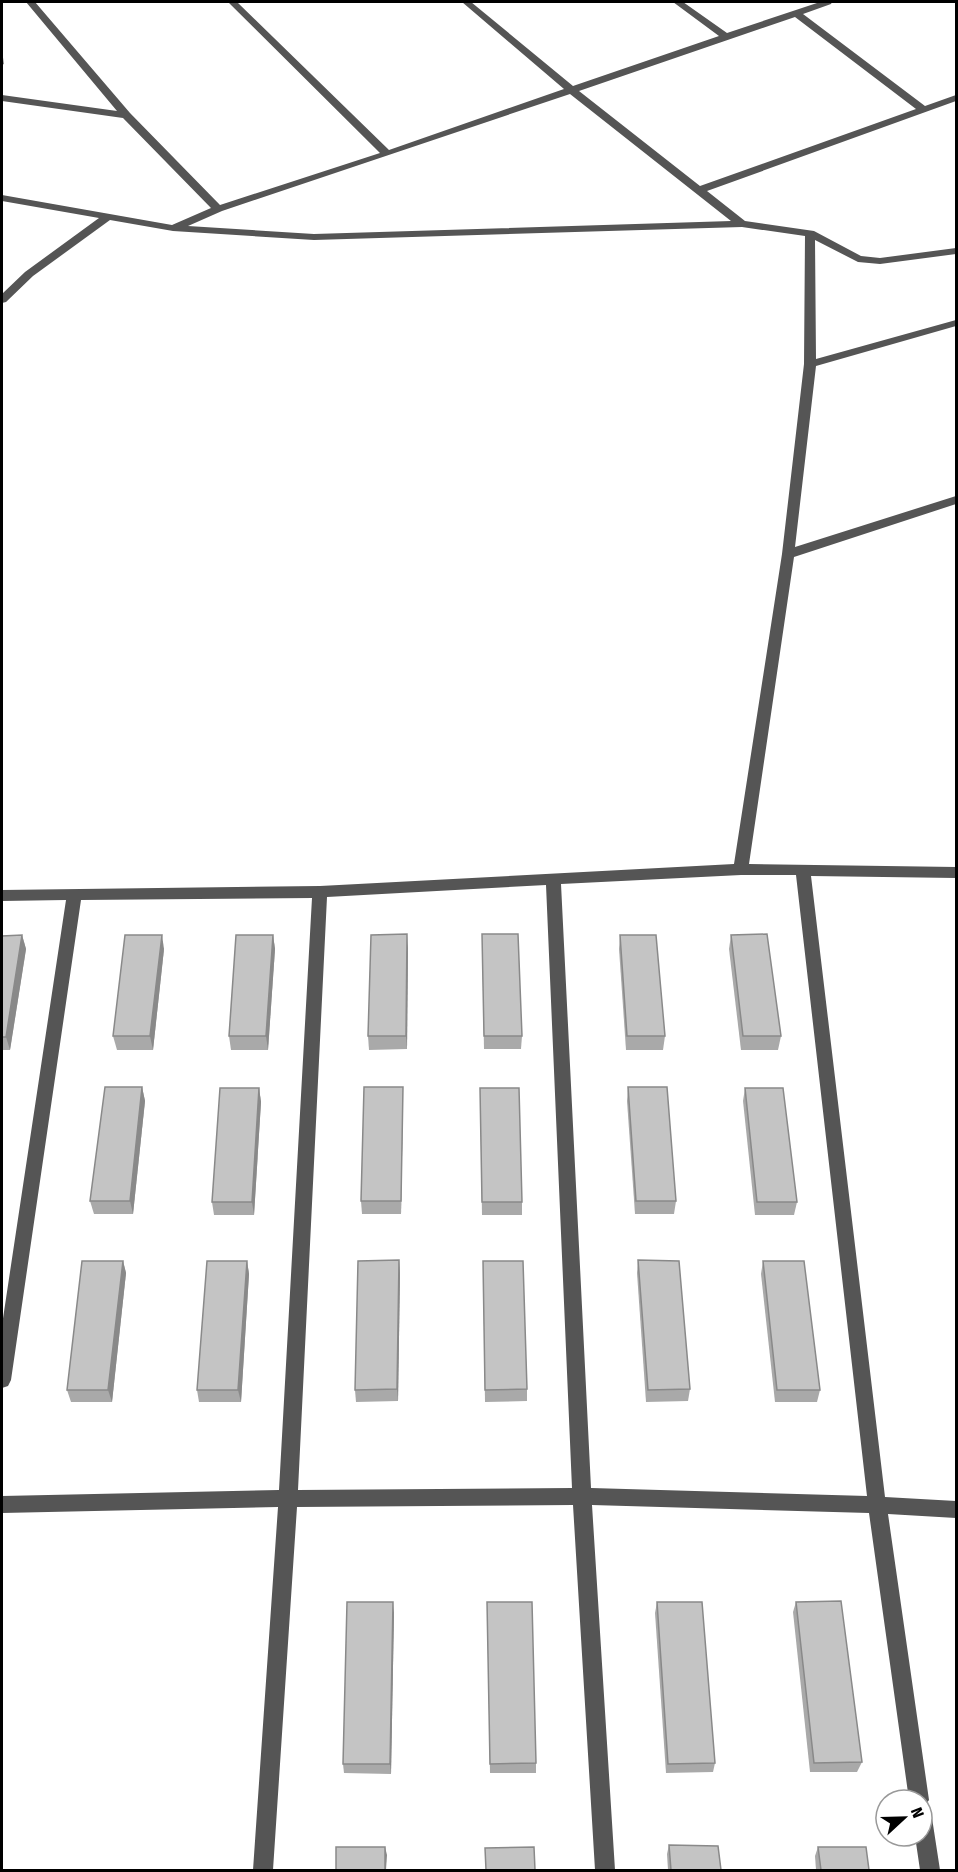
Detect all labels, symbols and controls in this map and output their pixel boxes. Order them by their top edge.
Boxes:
north arrow [874,1788,934,1848]
text: N [907,1805,928,1821]

